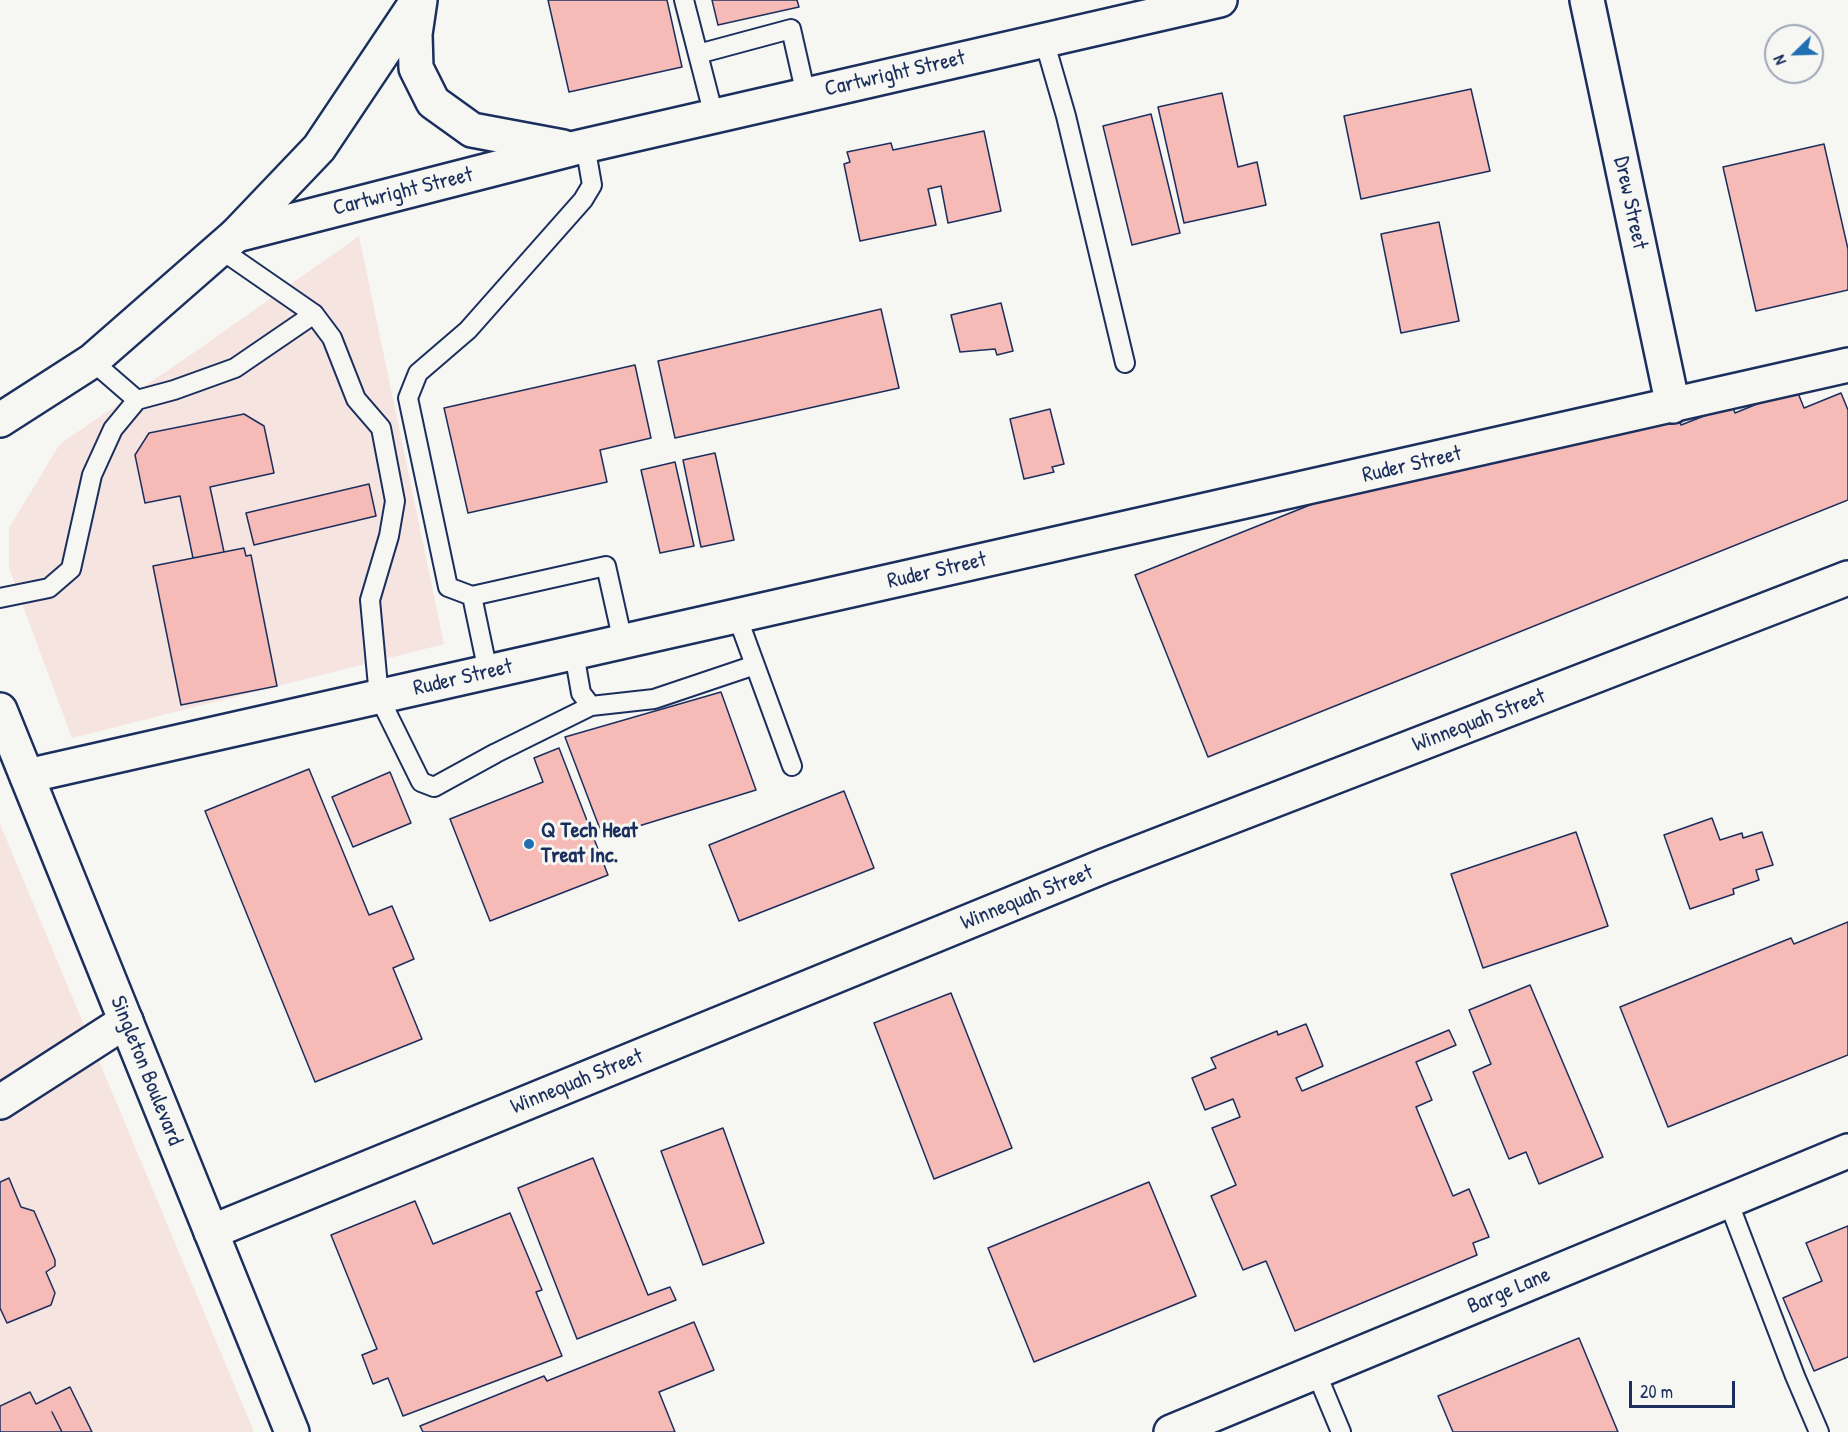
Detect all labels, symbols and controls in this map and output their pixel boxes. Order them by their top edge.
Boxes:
north arrow [1764,24,1824,84]
street label: Cartwright Street [822,45,968,103]
text: N [1767,52,1791,68]
street label: Drew Street [1607,154,1653,252]
street label: Cartwright Street [330,162,476,222]
street label: Ruder Street [1360,441,1464,489]
street label: Ruder Street [885,547,989,595]
street label: Ruder Street [411,654,515,702]
street label: Winnequah Street [1409,684,1549,758]
place label: Q Tech Heat Treat Inc. [541,818,638,870]
marker: Q Tech Heat Treat Inc. [522,837,536,851]
street label: Winnequah Street [957,859,1097,937]
street label: Singleton Boulevard [104,992,188,1150]
street label: Winnequah Street [507,1043,647,1121]
street label: Barge Lane [1464,1262,1554,1320]
scale bar [1632,1369,1738,1407]
text: 20 m [1640,1379,1673,1404]

